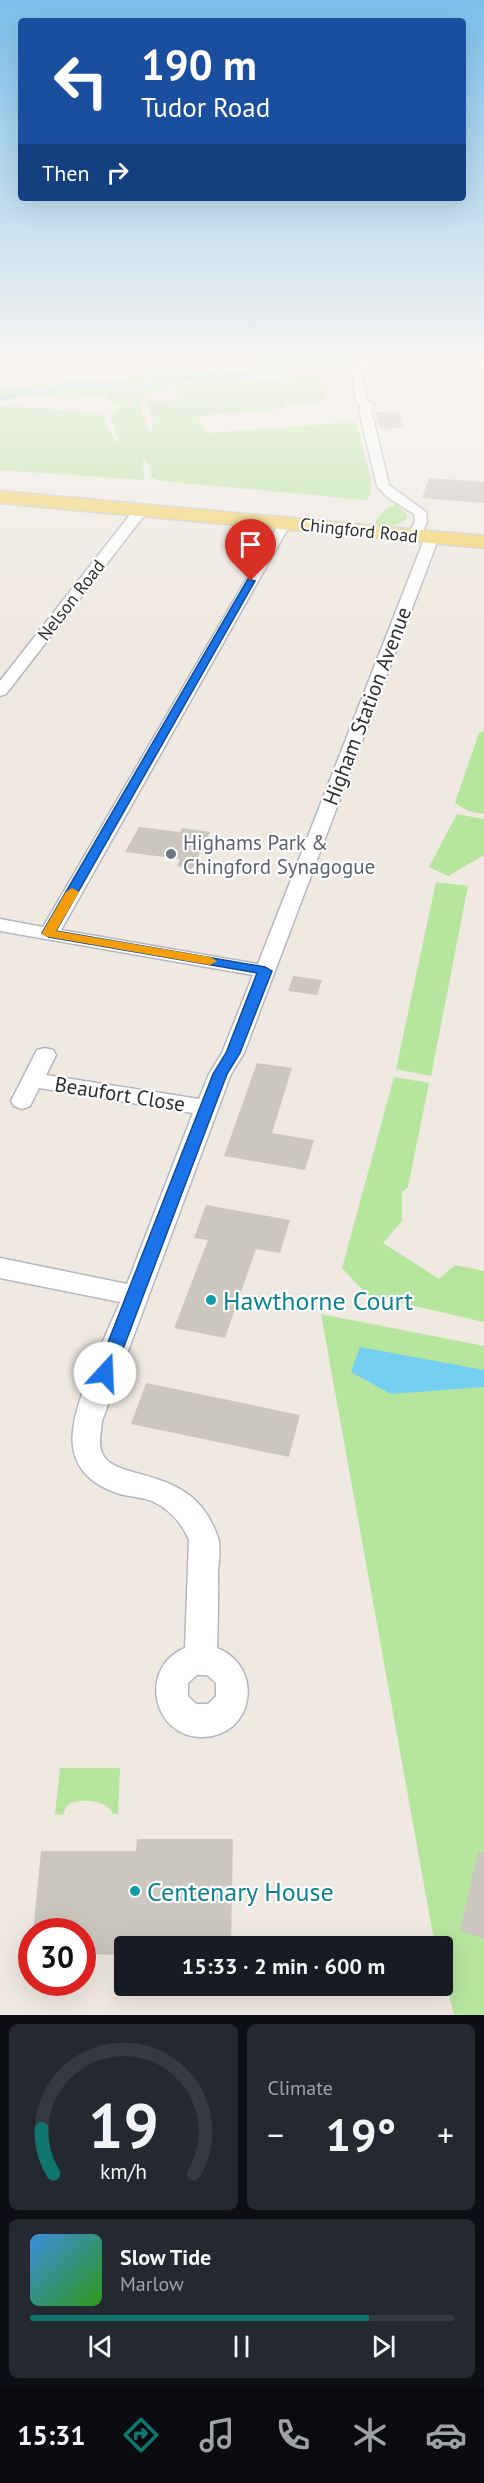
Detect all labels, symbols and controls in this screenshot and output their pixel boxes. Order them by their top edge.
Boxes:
text: 190 m [141,37,257,92]
icon: left [42,42,120,120]
text: Tudor Road [141,90,270,124]
icon: right [101,156,134,189]
text: Then [42,159,89,187]
street label: Chingford Road [299,512,419,548]
pin [225,519,276,581]
icon: arrive [234,528,267,561]
street label: Nelson Road [32,555,110,645]
street label: Higham Station Avenue [317,603,417,809]
place label: Highams Park & Chingford Synagogue [183,829,375,880]
marker: Highams Park & Chingford Synagogue [164,847,178,861]
street label: Beaufort Close [53,1070,187,1118]
place label: Hawthorne Court [223,1284,413,1317]
marker: Hawthorne Court [204,1293,218,1307]
position arrow [73,1341,137,1405]
place label: Centenary House [147,1875,334,1908]
marker: Centenary House [128,1884,142,1898]
speed limit sign: 30 [18,1918,96,1996]
text: 15:33 · 2 min · 600 m [182,1952,385,1980]
text: Climate [268,2075,333,2101]
text: 19 [88,2084,159,2165]
text: 19° [325,2105,396,2163]
text: − [268,2113,284,2156]
text: + [437,2113,454,2156]
text: km/h [100,2157,147,2185]
text: Slow Tide [120,2243,211,2271]
text: Marlow [120,2271,184,2297]
icon: previous [84,2330,117,2363]
icon: pause [225,2330,258,2363]
icon: next [367,2330,400,2363]
icon: directions [120,2414,162,2456]
icon: music [196,2414,238,2456]
icon: phone [272,2414,314,2456]
icon: climate [349,2414,391,2456]
icon: car [425,2414,467,2456]
text: 15:31 [17,2418,86,2452]

